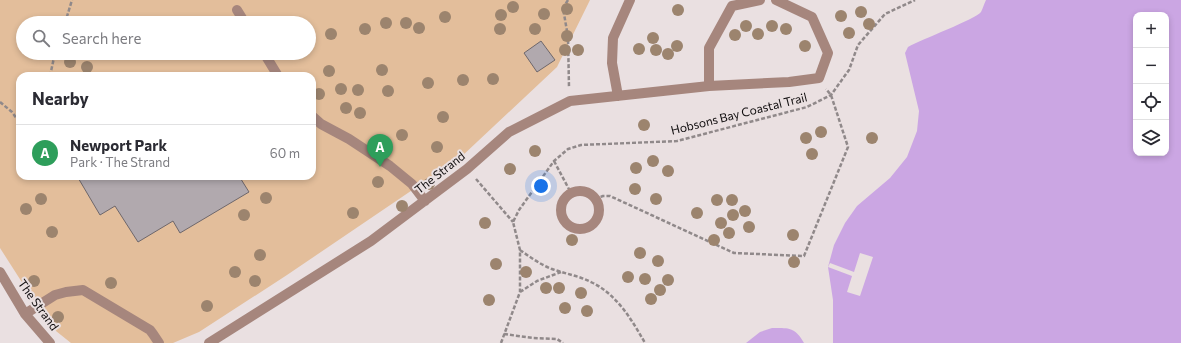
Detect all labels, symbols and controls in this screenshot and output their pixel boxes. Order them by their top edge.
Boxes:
map controls [1133,12,1169,156]
button: + [1133,12,1169,48]
search box [16,16,316,60]
icon: search [30,27,52,49]
text: Search here [62,29,141,47]
button: − [1133,48,1169,84]
button: locate [1133,84,1169,120]
text: Nearby [32,88,89,109]
street label: Hobsons Bay Coastal Trail [669,89,808,137]
button: layers [1133,120,1169,156]
pin: A [367,134,393,167]
text: Newport Park [70,136,167,154]
text: A [40,145,50,161]
text: 60 m [270,145,300,161]
street label: The Strand [412,148,467,196]
text: Park · The Strand [70,154,170,170]
your location [531,176,551,196]
street label: The Strand [16,276,62,333]

